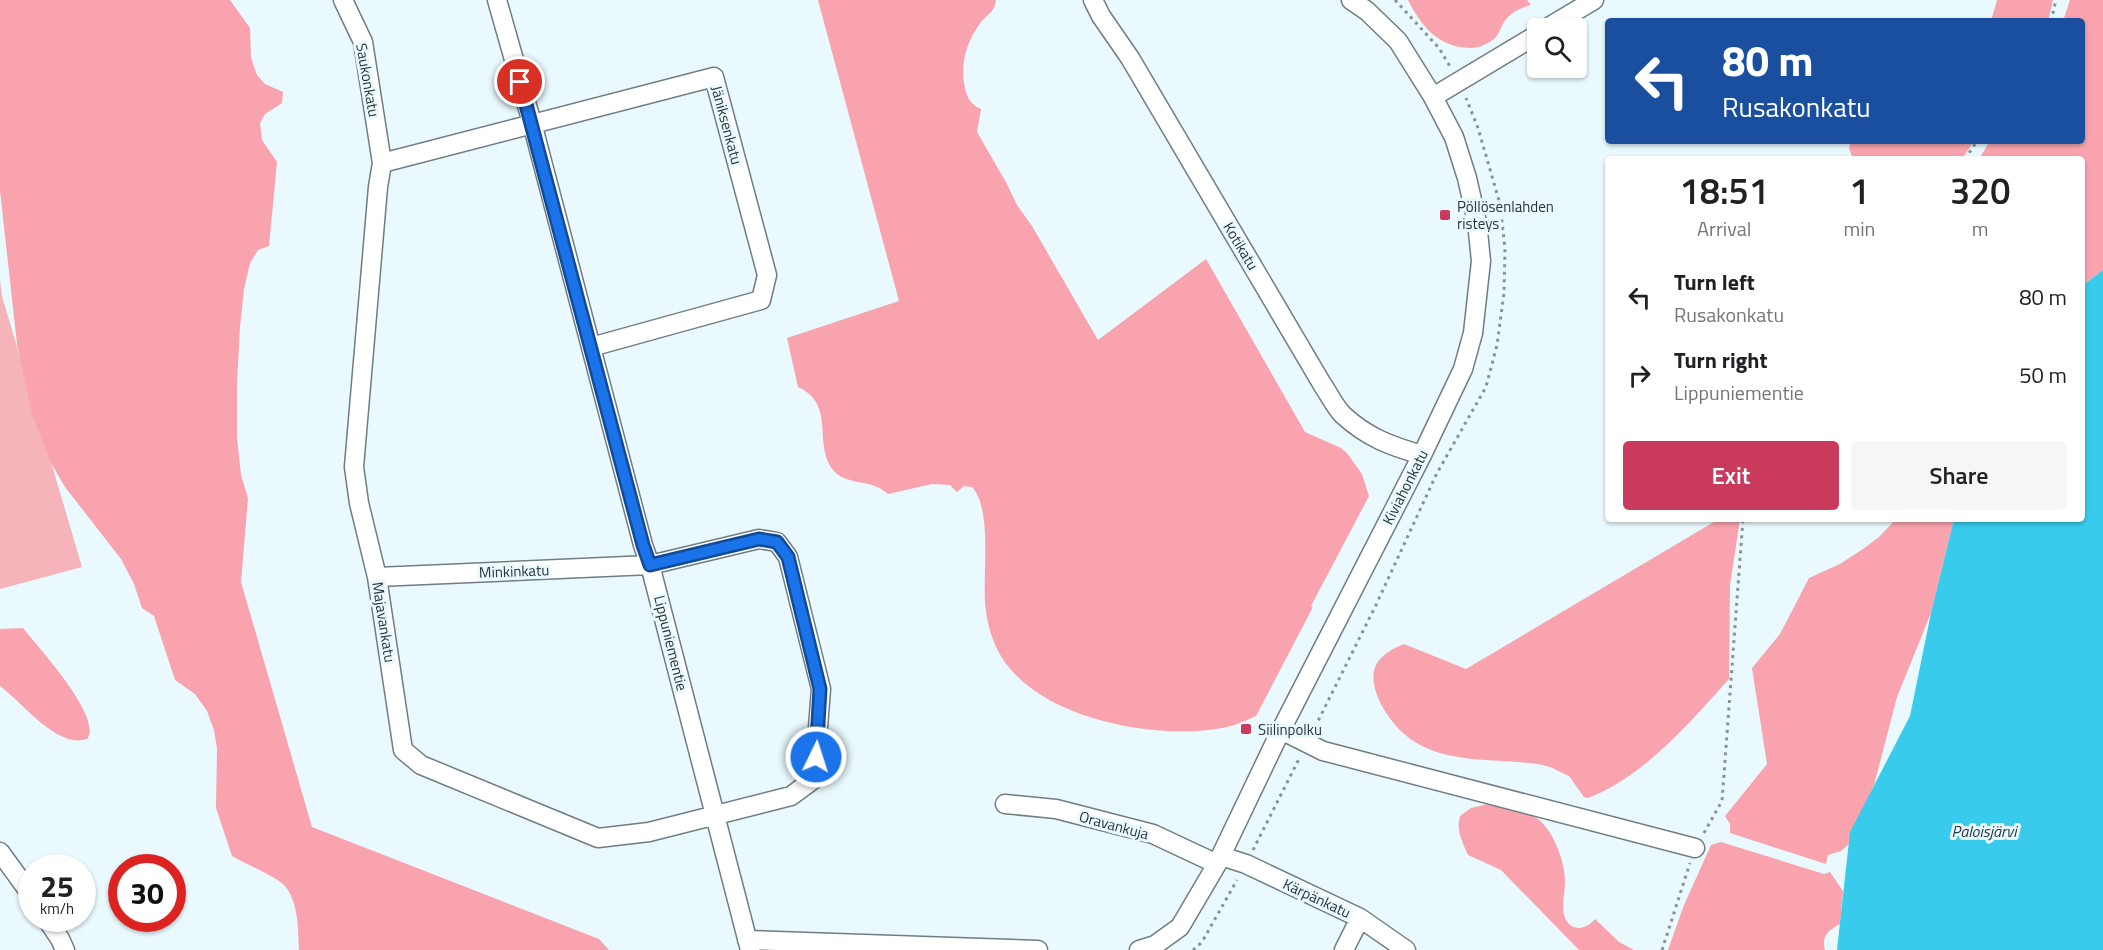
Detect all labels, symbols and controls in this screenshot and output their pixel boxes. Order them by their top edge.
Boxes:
map controls [1527,18,1587,78]
button: search [1527,18,1587,78]
text: 80 m [1722,28,1814,92]
street label: Saukonkatu [350,41,386,119]
icon: left [1623,42,1701,120]
pin [494,56,545,107]
icon: arrive [503,65,536,98]
street label: Jäniksenkatu [705,83,749,167]
text: Rusakonkatu [1722,86,1871,127]
text: 18:51 [1680,163,1769,218]
text: 1 [1849,163,1869,218]
text: 320 [1950,163,2010,218]
place label: Pöllösenlahden risteys [1457,195,1554,235]
marker: Pöllösenlahden risteys [1438,208,1452,222]
text: Arrival [1697,213,1751,244]
text: min [1843,213,1875,244]
text: m [1972,213,1988,244]
street label: Kotikatu [1218,218,1264,274]
text: Turn left [1674,265,1755,299]
text: 80 m [2019,280,2067,314]
icon: left [1623,281,1656,314]
text: Rusakonkatu [1674,299,1784,330]
text: Turn right [1674,343,1768,377]
text: 50 m [2019,358,2067,392]
icon: right [1623,359,1656,392]
text: Lippuniementie [1674,377,1804,408]
button: Exit [1623,441,1839,510]
button: Share [1851,441,2067,510]
street label: Kiviahonkatu [1376,445,1434,529]
street label: Minkinkatu [478,558,550,584]
street label: Majavankatu [366,580,402,664]
street label: Lippuniementie [648,593,694,693]
place label: Siilinpolku [1258,718,1322,741]
marker: Siilinpolku [1239,722,1253,736]
position arrow [784,725,848,789]
street label: Oravankuja [1077,805,1152,845]
water label: Paloisjärvi [1951,819,2018,843]
speed limit sign: 30 [108,854,186,932]
text: 25 [40,863,74,909]
street label: Kärpänkatu [1279,872,1355,924]
text: km/h [40,897,74,920]

